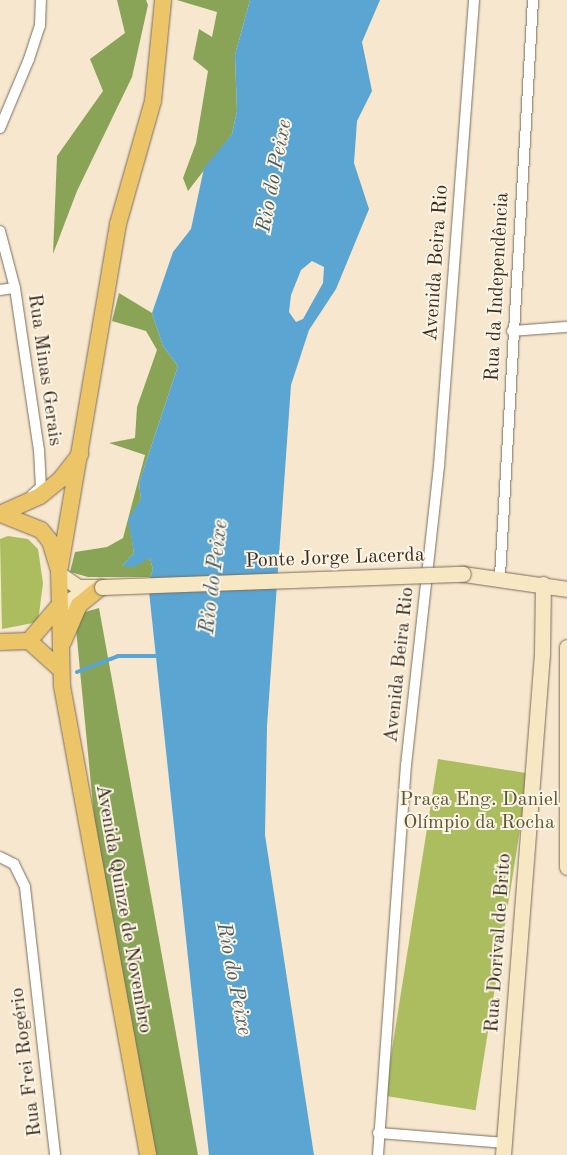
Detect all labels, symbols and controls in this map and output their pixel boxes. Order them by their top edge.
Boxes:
water label: Rio do Peixe [252,118,298,234]
street label: Avenida Beira Rio [420,184,454,342]
street label: Rua da Independência [481,192,515,382]
street label: Rua Minas Gerais [21,292,67,448]
water label: Rio do Peixe [196,519,234,635]
street label: Ponte Jorge Lacerda [245,544,425,574]
street label: Avenida Beira Rio [380,586,420,744]
street label: Avenida Quinze de Novembro [89,783,157,1035]
park label: Praça Eng. Daniel Olímpio da Rocha [400,789,558,836]
street label: Rua Dorival de Brito [481,852,517,1034]
water label: Rio do Peixe [210,921,256,1037]
street label: Rua Frei Rogério [6,986,48,1138]

